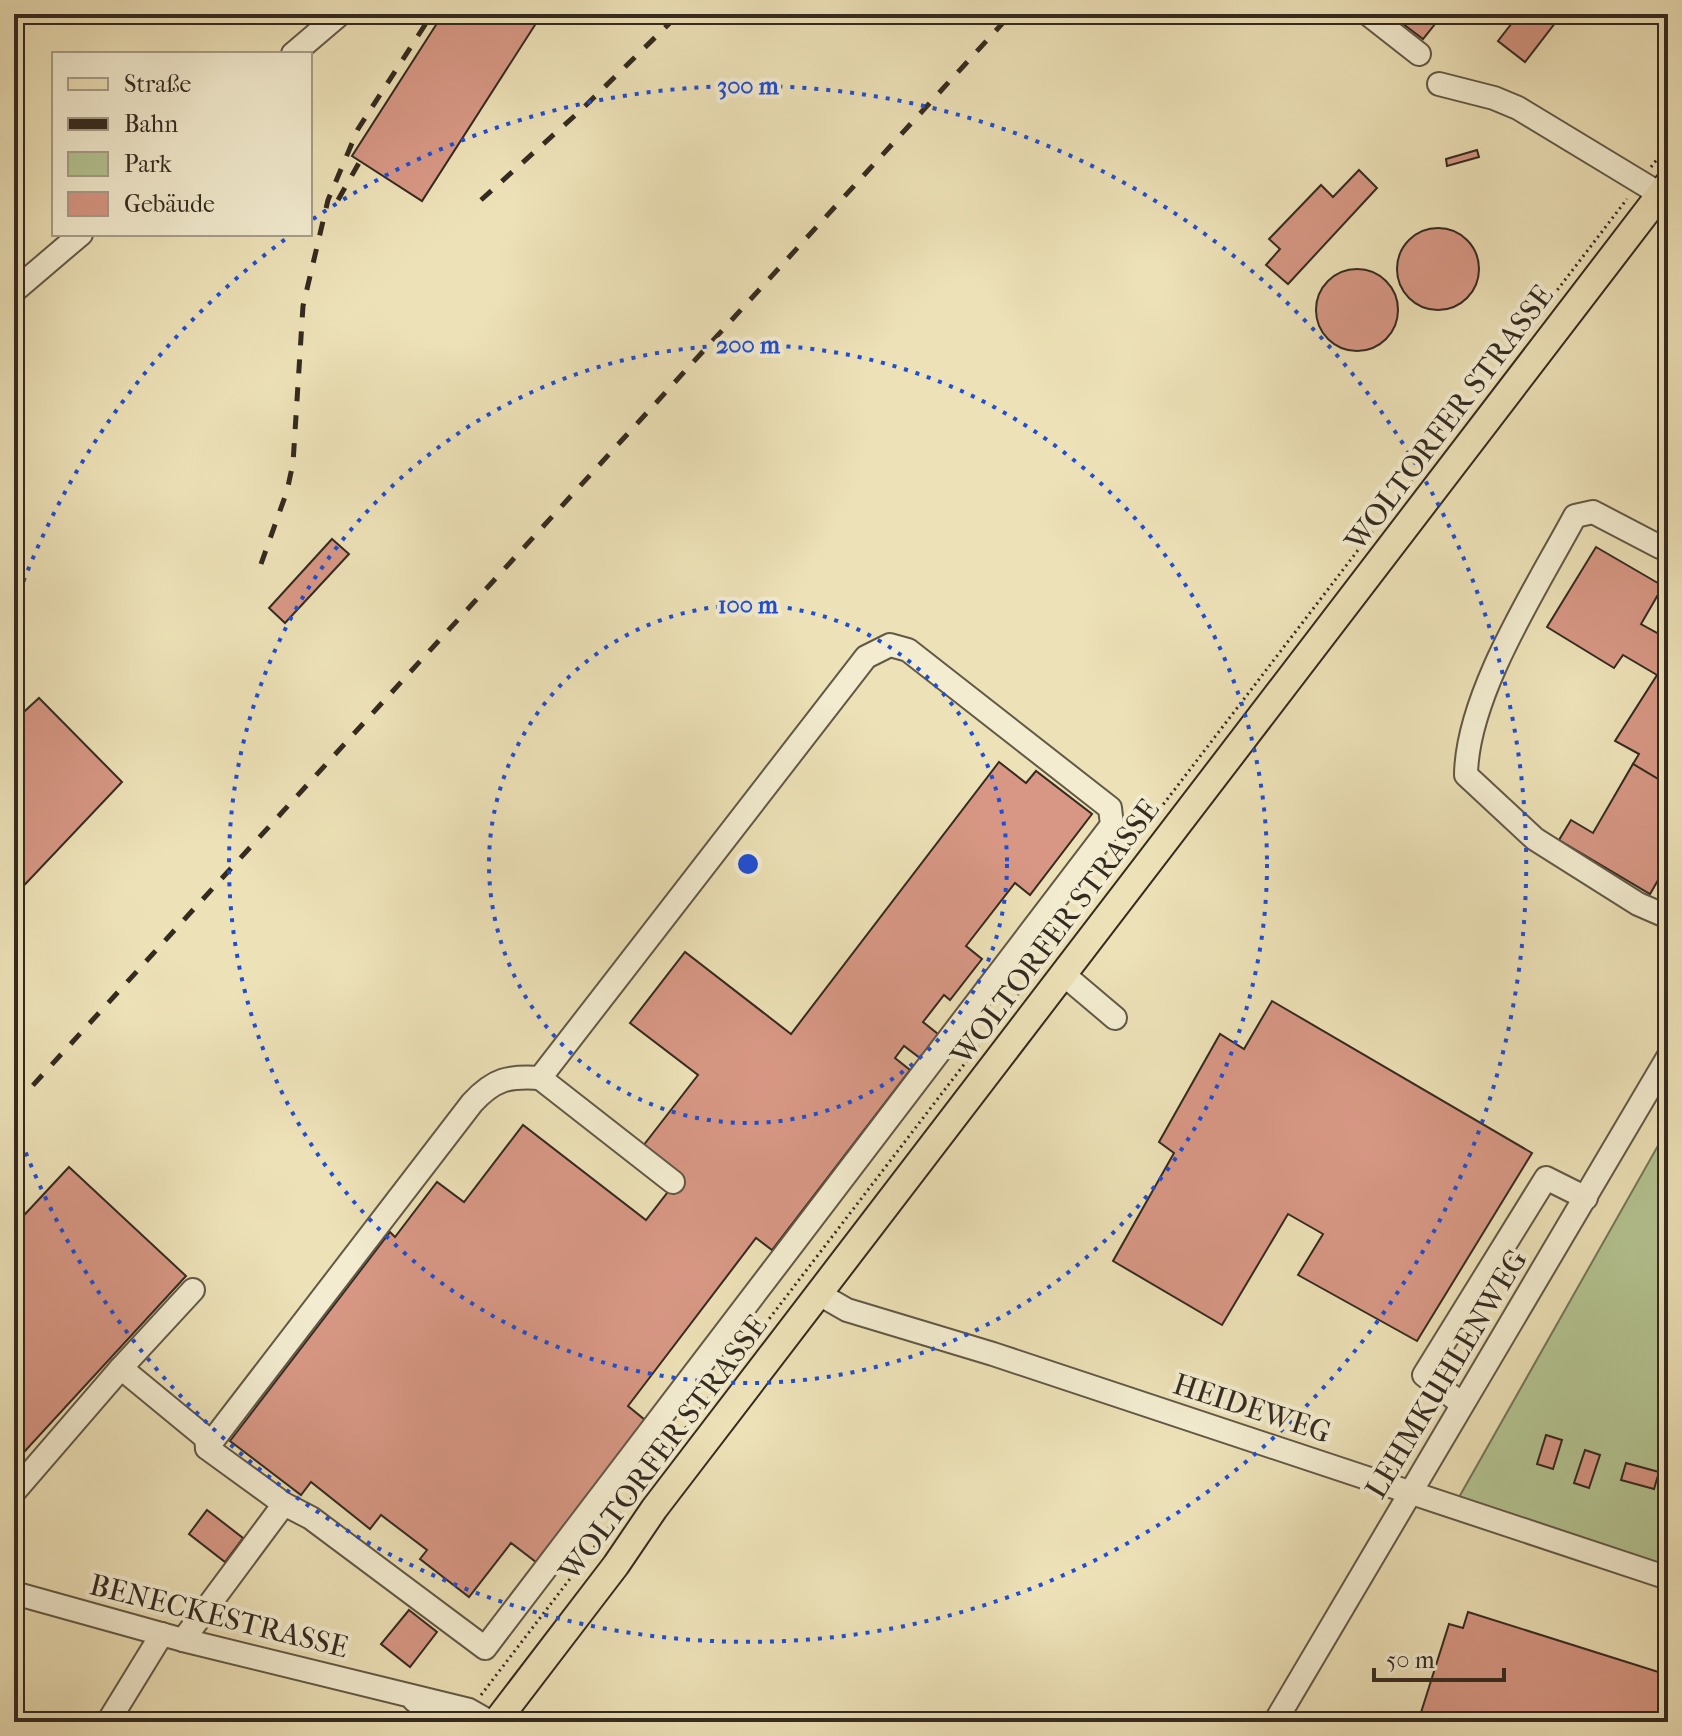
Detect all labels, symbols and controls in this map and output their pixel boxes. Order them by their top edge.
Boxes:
legend [52,52,312,236]
text: Straße [124,70,191,98]
text: 300 m [717,72,780,100]
text: Bahn [124,110,178,138]
text: Park [124,150,172,178]
text: Gebäude [124,190,215,218]
street label: WOLTORFER STRASSE [1338,279,1561,559]
text: 200 m [716,331,781,359]
text: 100 m [718,591,779,619]
street label: WOLTORFER STRASSE [944,793,1167,1073]
centre of rings [734,850,762,878]
street label: LEHMKUHLENWEG [1358,1244,1535,1505]
street label: WOLTORFER STRASSE [552,1309,775,1589]
street label: HEIDEWEG [1169,1367,1335,1450]
street label: BENECKESTRASSE [86,1567,352,1666]
scale bar [1374,1632,1504,1682]
text: 50 m [1386,1646,1435,1674]

